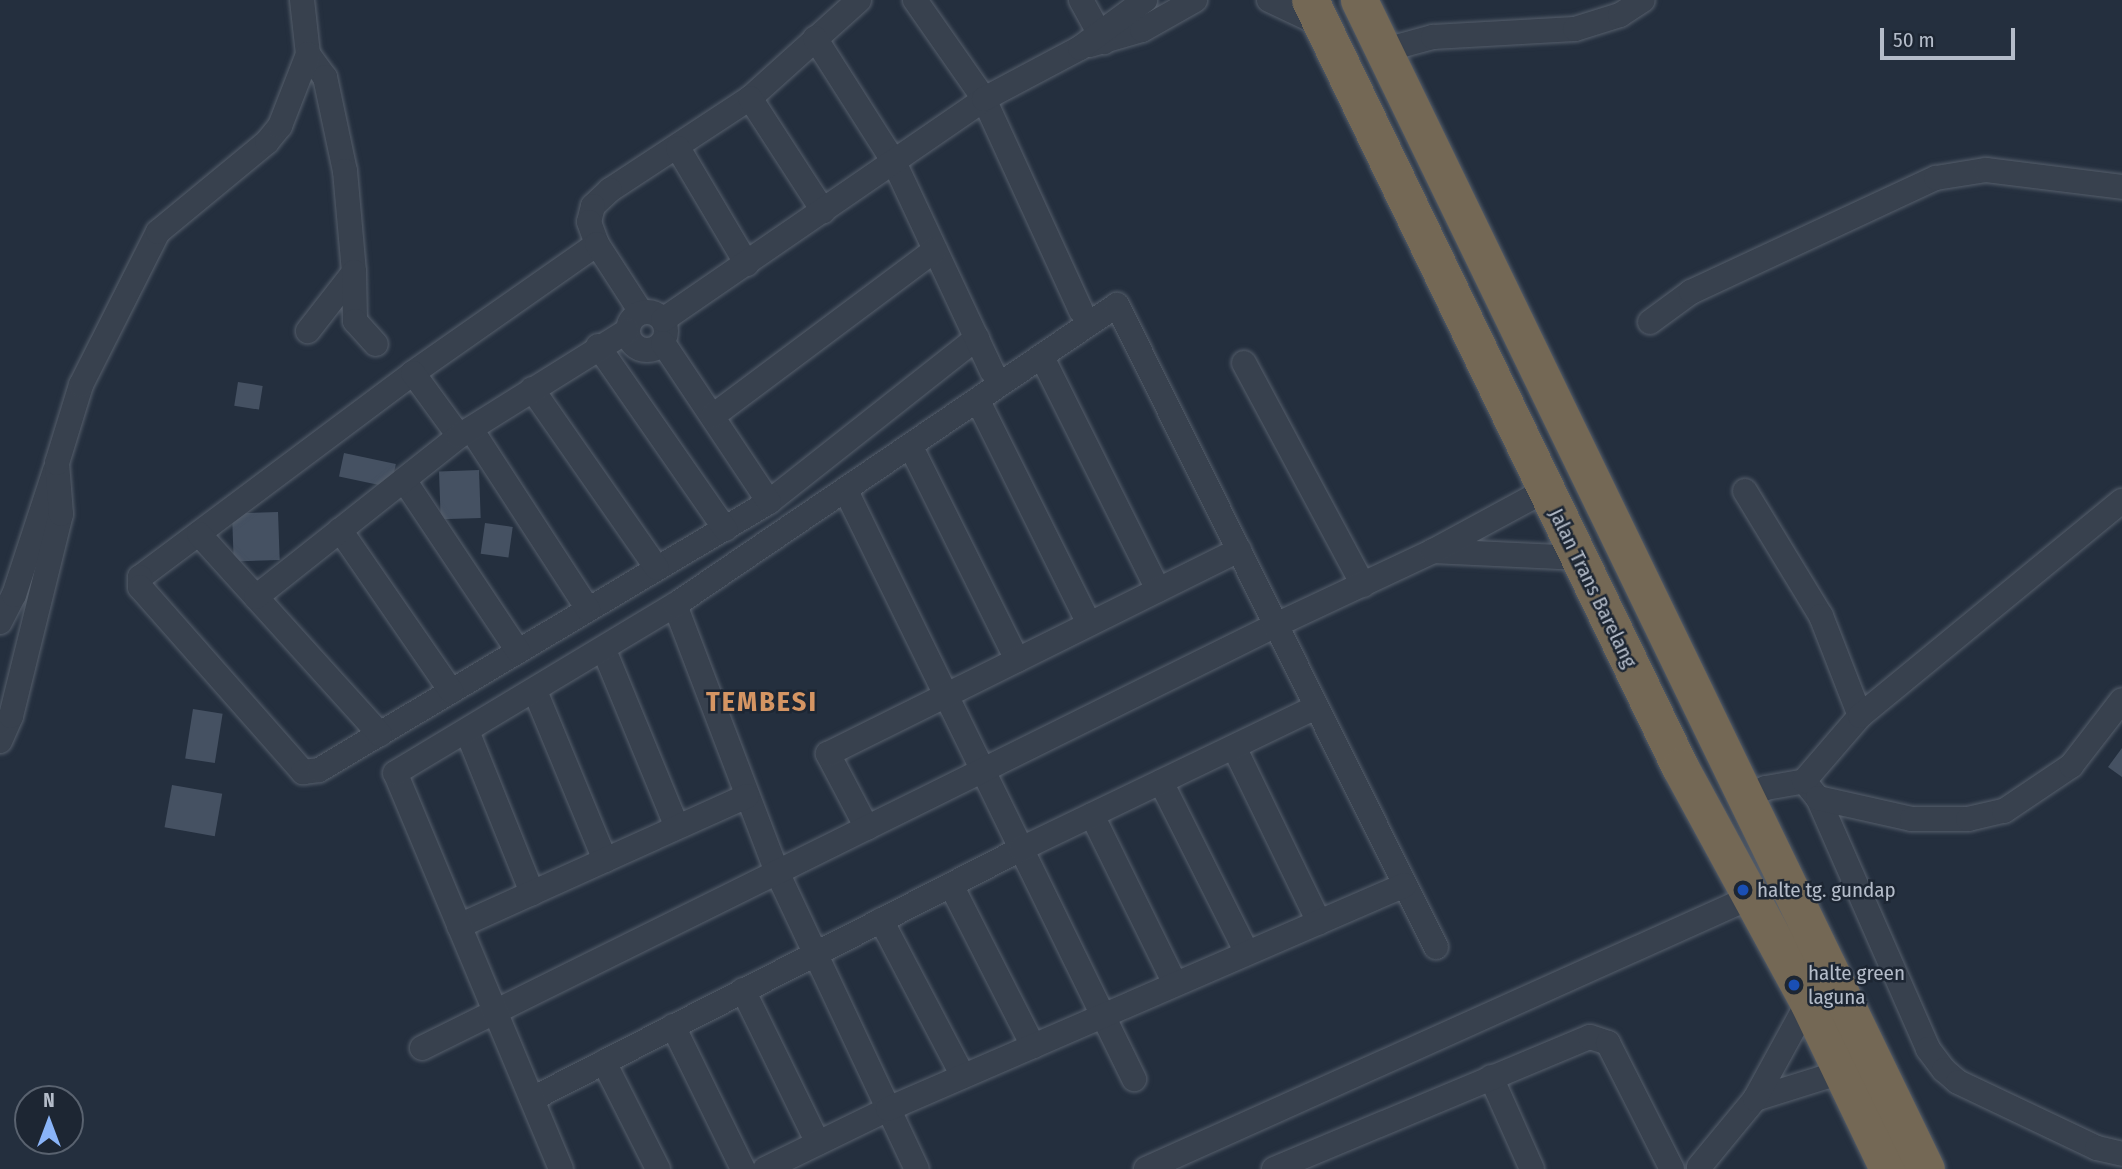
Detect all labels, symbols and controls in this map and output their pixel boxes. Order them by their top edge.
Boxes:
scale bar [1884,14,2019,58]
text: 50 m [1893,27,1935,53]
street label: Jalan Trans Barelang [1544,504,1642,672]
district label: TEMBESI [707,685,817,719]
place label: halte tg. gundap [1757,877,1896,903]
marker: halte tg. gundap [1735,882,1751,898]
place label: halte green laguna [1808,960,1905,1010]
marker: halte green laguna [1786,977,1802,993]
north arrow [14,1085,84,1155]
text: N [43,1089,55,1112]

